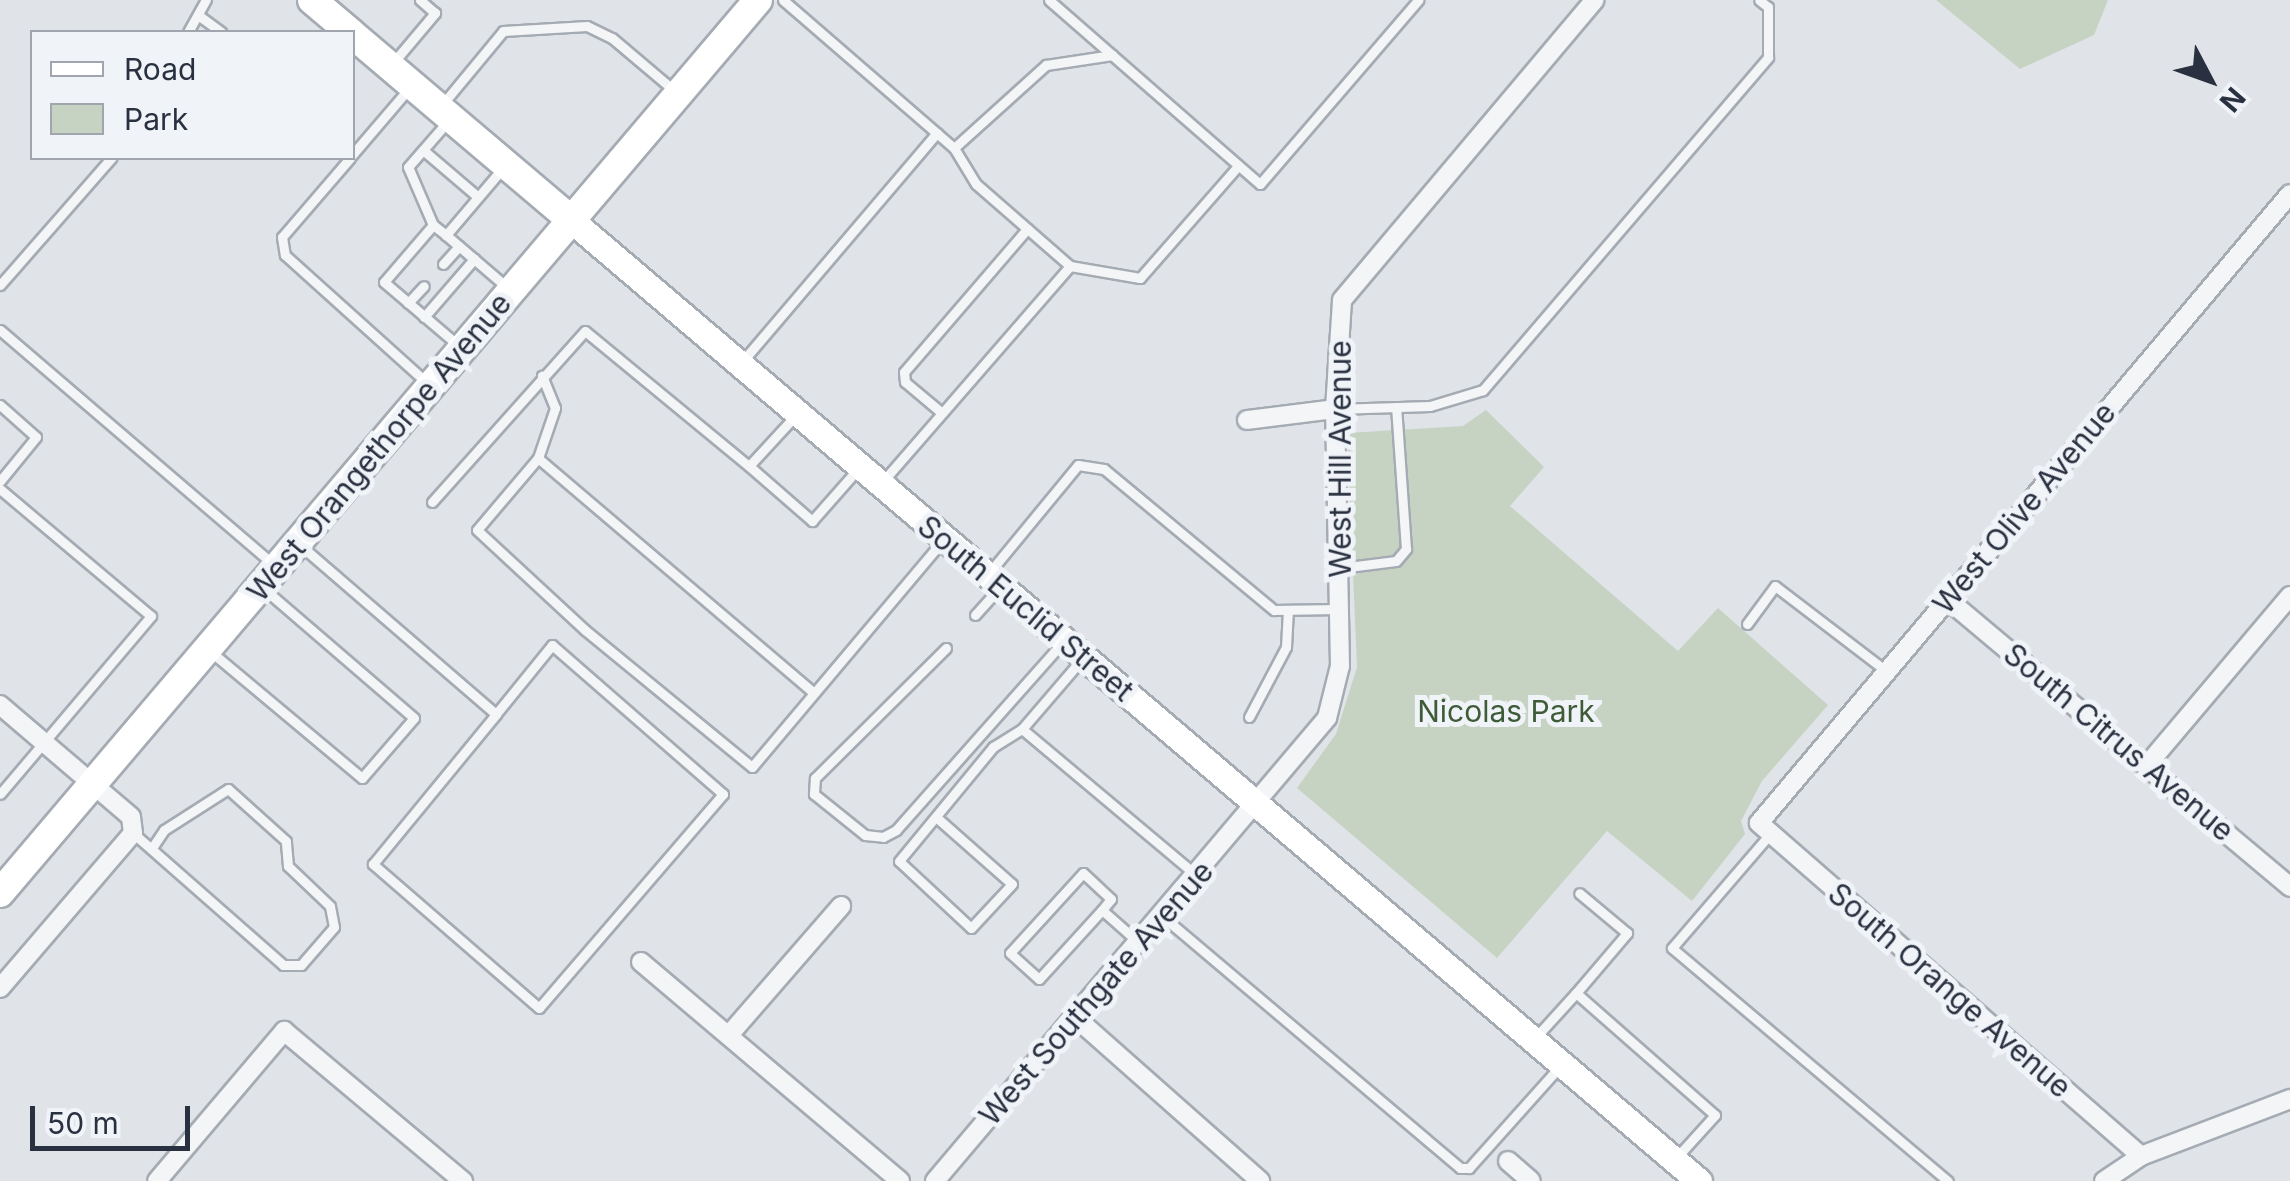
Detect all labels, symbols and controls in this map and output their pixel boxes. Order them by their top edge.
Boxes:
legend [30,30,355,160]
north arrow [2160,30,2260,130]
text: Road [124,51,196,87]
text: N [2213,80,2252,119]
text: Park [124,101,188,137]
street label: West Orangethorpe Avenue [239,286,519,608]
street label: West Hill Avenue [1322,340,1358,578]
street label: West Olive Avenue [1925,395,2123,621]
street label: South Euclid Street [911,507,1141,709]
street label: South Citrus Avenue [1997,635,2241,849]
park label: Nicolas Park [1417,693,1595,729]
street label: West Southgate Avenue [971,854,1221,1132]
street label: South Orange Avenue [1821,875,2079,1105]
scale bar [35,1086,195,1148]
text: 50 m [47,1105,119,1141]

